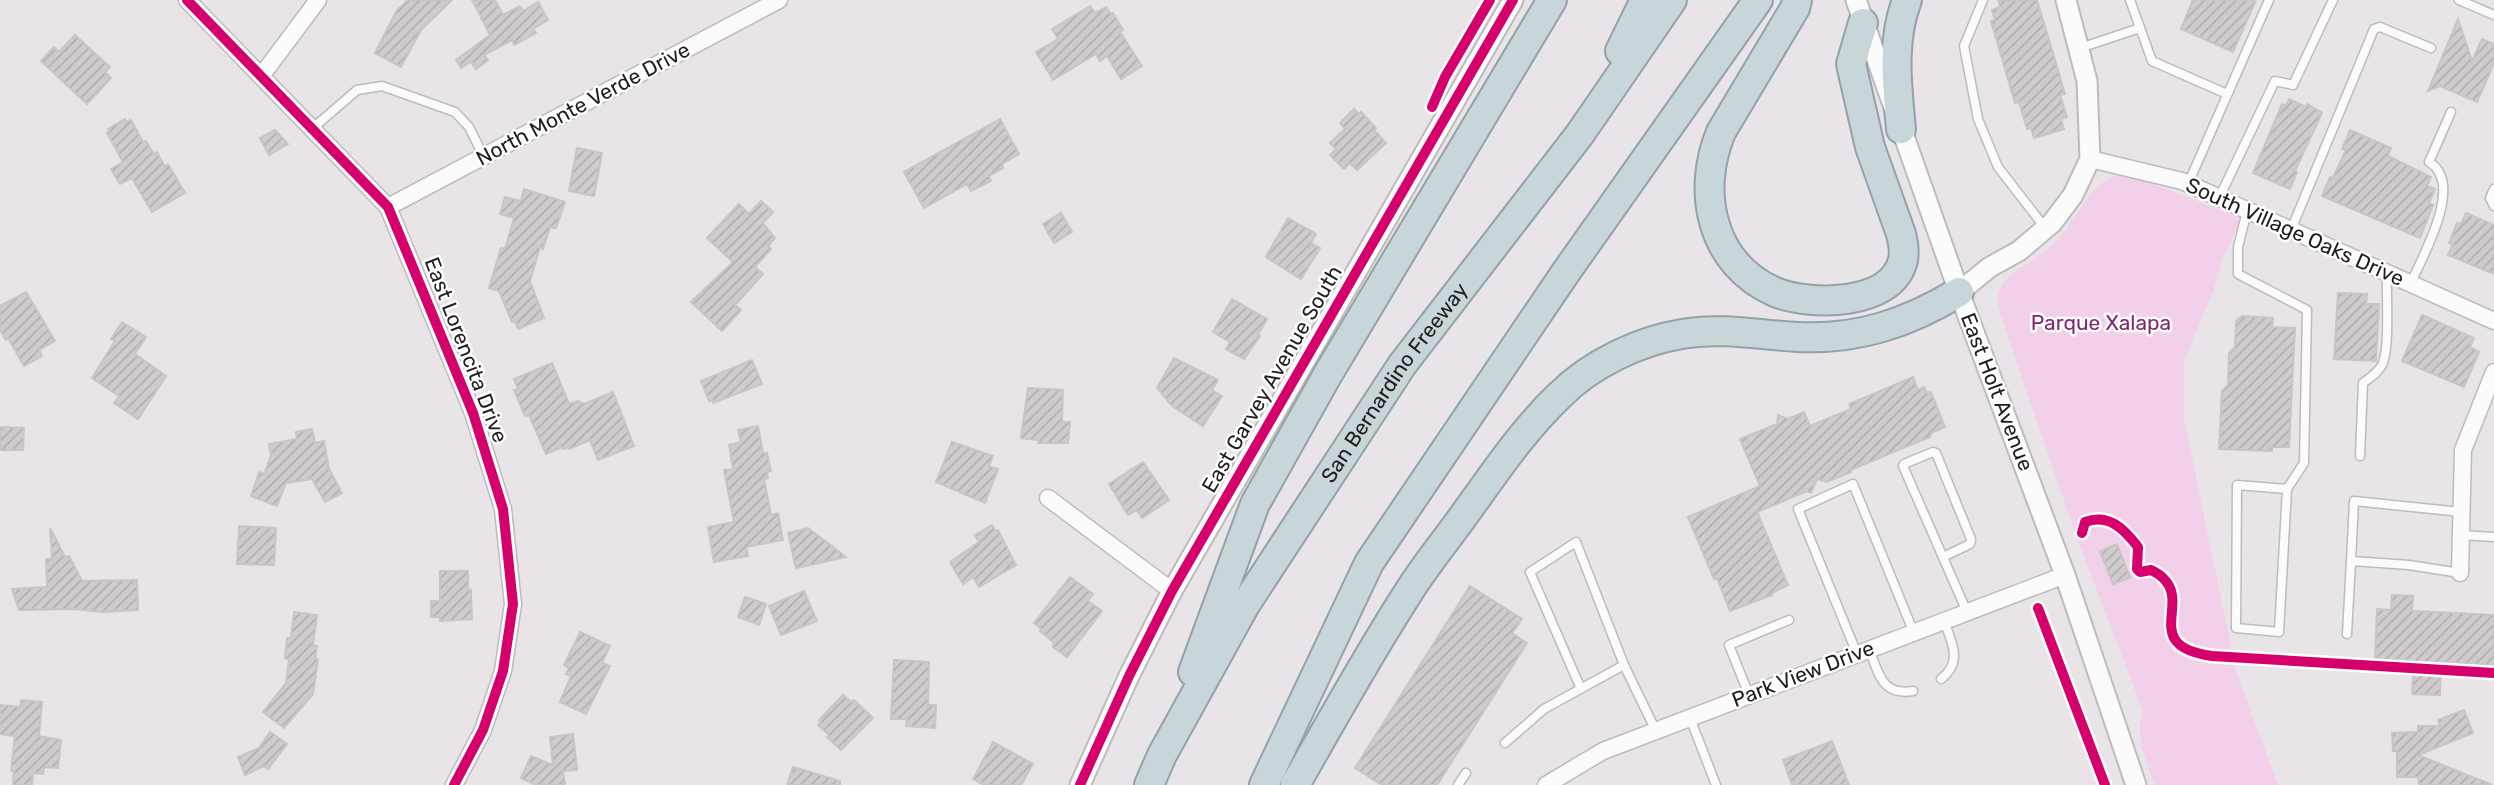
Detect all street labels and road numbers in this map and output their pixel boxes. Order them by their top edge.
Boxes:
street label: North Monte Verde Drive [471,36,694,171]
street label: South Village Oaks Drive [2182,172,2408,291]
street label: East Lorencita Drive [420,254,513,446]
street label: East Garvey Avenue South [1196,261,1347,497]
street label: San Bernardino Freeway [1315,277,1473,487]
street label: East Holt Avenue [1956,309,2039,474]
street label: Park View Drive [1728,635,1877,712]

